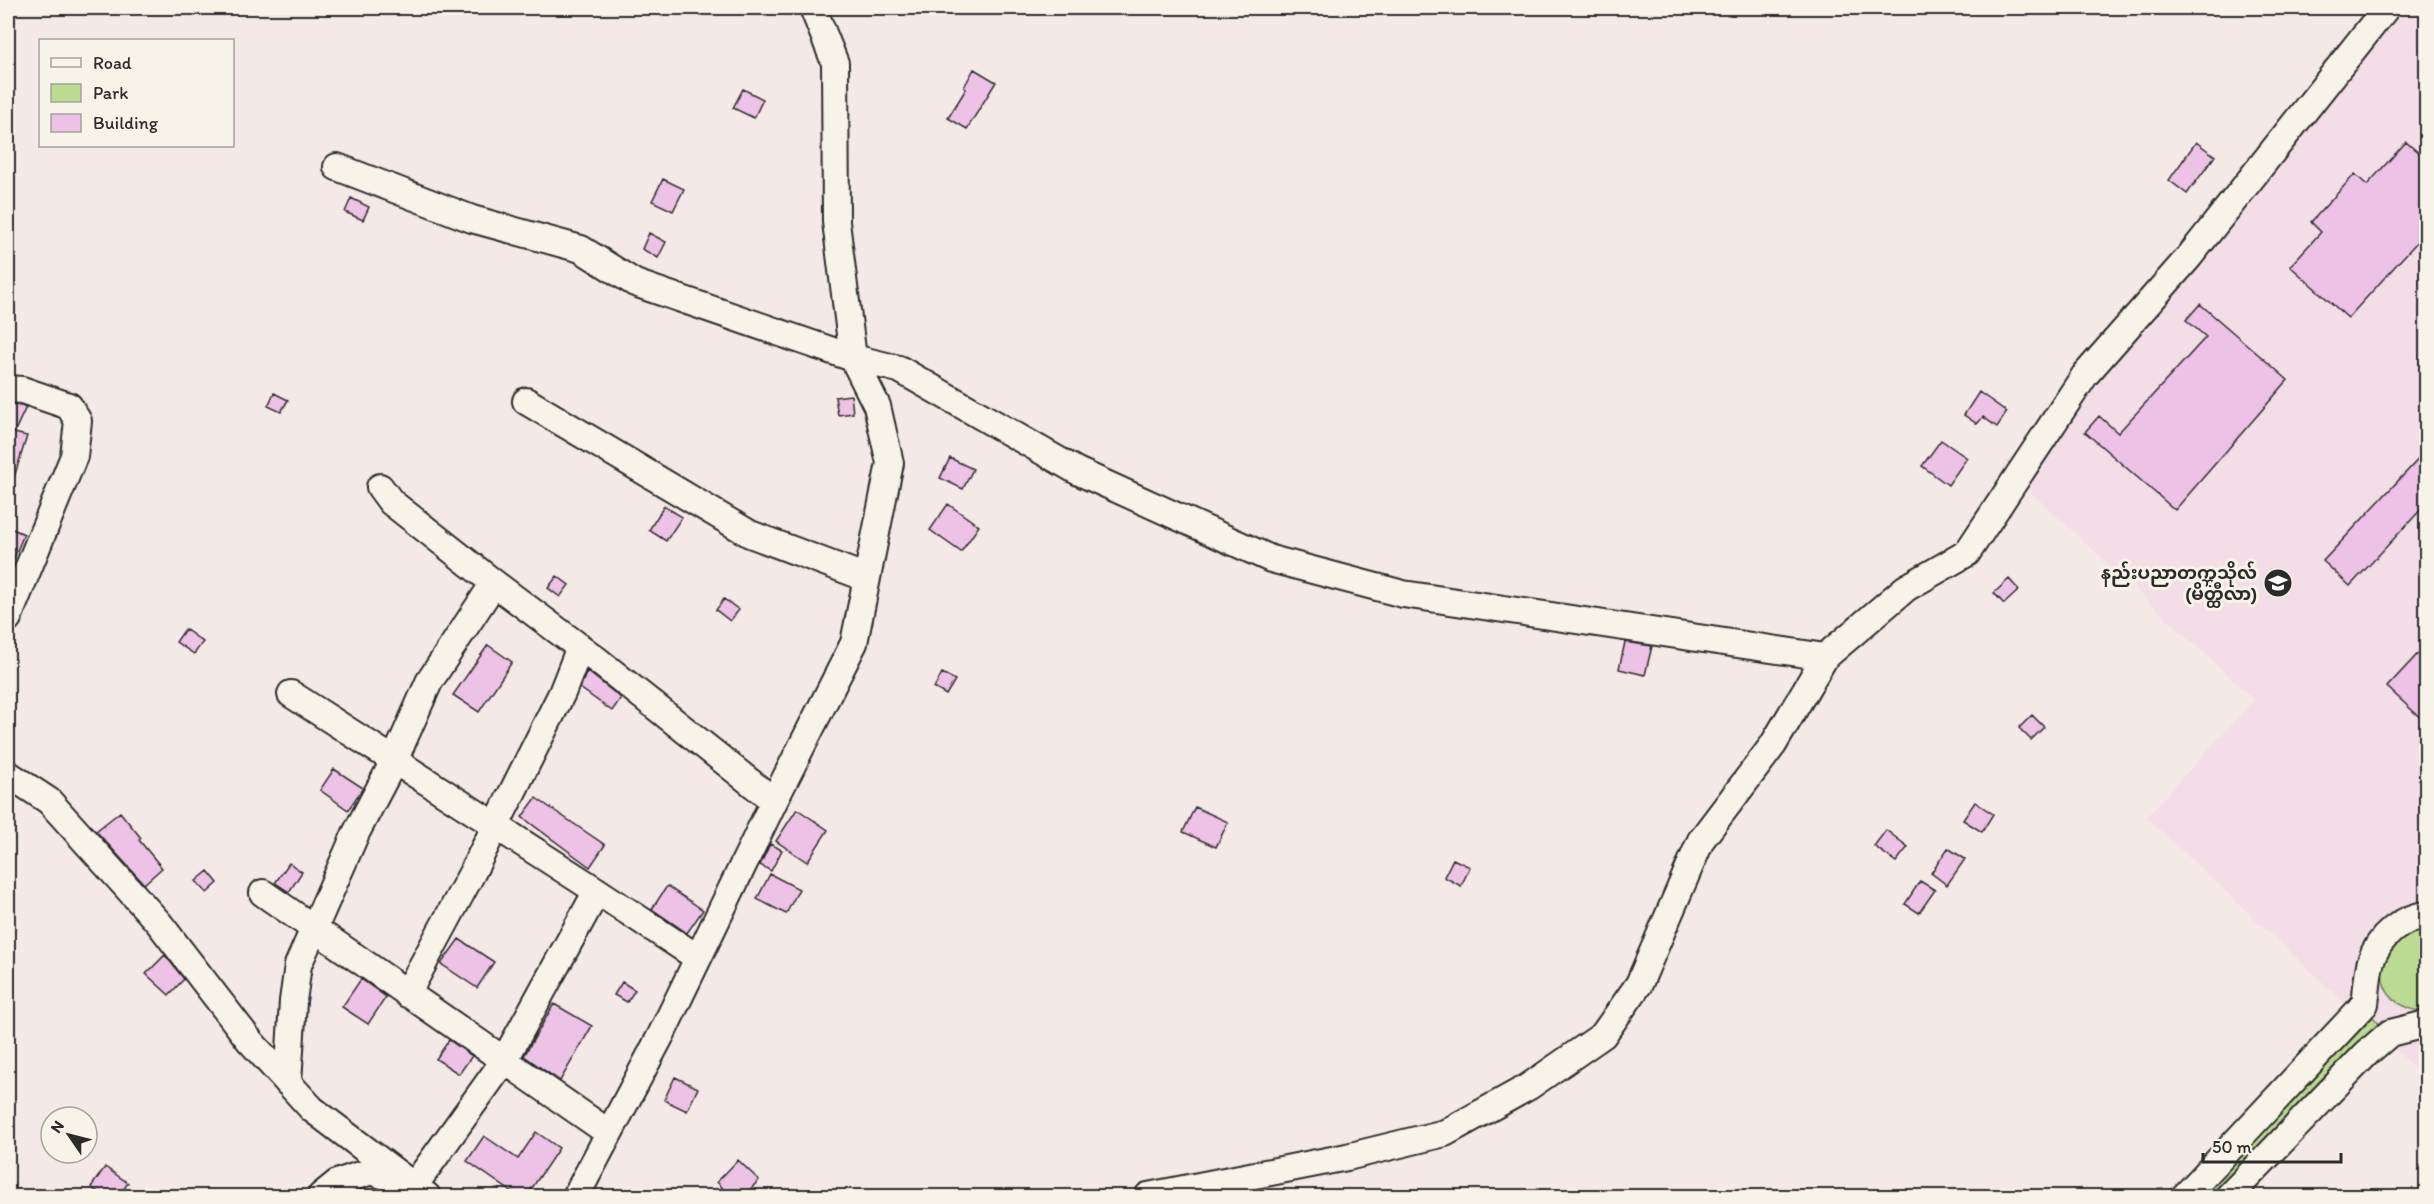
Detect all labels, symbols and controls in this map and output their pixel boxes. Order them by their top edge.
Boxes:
legend [39,39,234,147]
text: Road [93,52,132,74]
text: Park [93,82,128,104]
text: Building [93,112,159,134]
place label: နည်းပညာတက္ကသိုလ် (မိတ္ထီလာ) [2101,561,2257,608]
school or university icon: နည်းပညာတက္ကသိုလ် (မိတ္ထီလာ) [2262,567,2294,599]
north arrow [39,1105,99,1165]
text: N [46,1117,68,1137]
scale bar [2203,1126,2341,1164]
text: 50 m [2212,1136,2252,1158]

